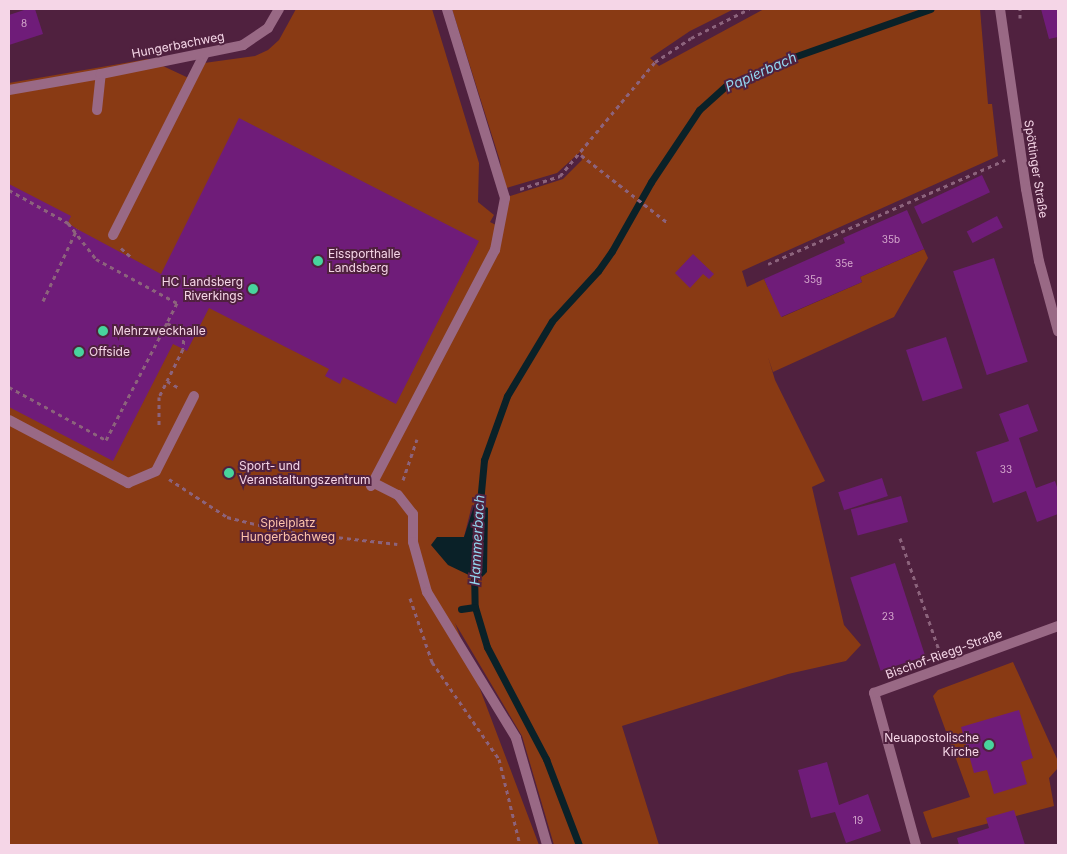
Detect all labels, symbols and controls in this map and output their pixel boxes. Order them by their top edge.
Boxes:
house number: 8 [21,18,27,30]
street label: Hungerbachweg [130,29,226,61]
water label: Papierbach [723,49,799,95]
street label: Spöttinger Straße [1021,119,1051,219]
house number: 35b [882,234,900,246]
place label: Eissporthalle Landsberg [328,247,401,275]
marker: Eissporthalle Landsberg [312,255,324,267]
house number: 35e [835,258,853,270]
house number: 35g [804,274,822,286]
place label: HC Landsberg Riverkings [162,275,243,303]
marker: HC Landsberg Riverkings [247,283,259,295]
place label: Mehrzweckhalle [113,324,206,338]
marker: Mehrzweckhalle [97,325,109,337]
place label: Offside [89,345,130,359]
marker: Offside [73,346,85,358]
place label: Sport- und Veranstaltungszentrum [239,459,371,487]
house number: 33 [1000,464,1012,476]
marker: Sport- und Veranstaltungszentrum [223,467,235,479]
water label: Hammerbach [466,494,488,586]
park label: Spielplatz Hungerbachweg [241,516,335,544]
house number: 23 [882,611,894,623]
street label: Bischof-Riegg-Straße [884,626,1004,682]
place label: Neuapostolische Kirche [884,731,979,759]
marker: Neuapostolische Kirche [983,739,995,751]
house number: 19 [853,815,863,827]

